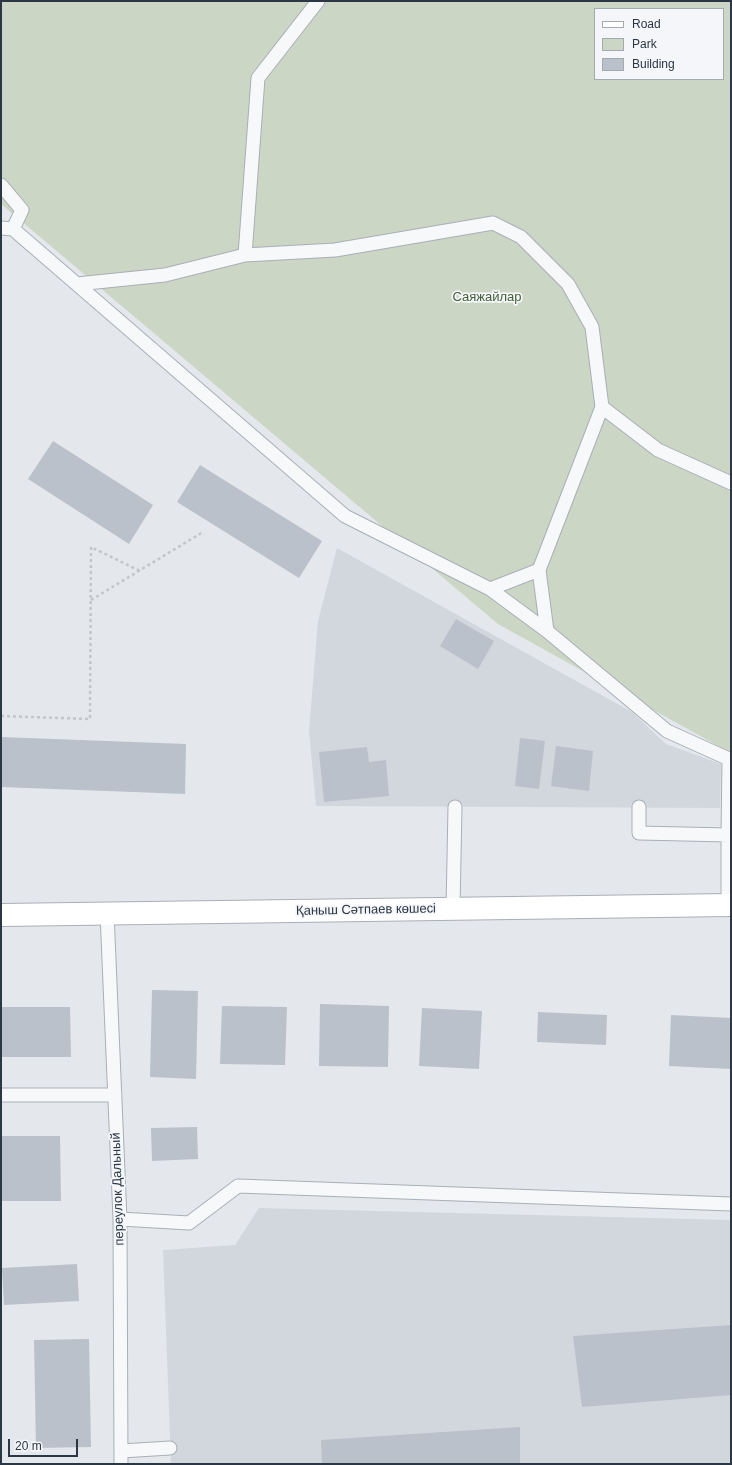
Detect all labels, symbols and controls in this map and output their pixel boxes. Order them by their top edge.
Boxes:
legend [594,8,724,80]
text: Road [632,17,661,31]
text: Park [632,37,657,51]
text: Building [632,57,675,71]
park label: Саяжайлар [452,289,522,305]
street label: Қаныш Сәтпаев көшесі [296,901,436,919]
street label: переулок Дальный [108,1132,128,1246]
scale bar [10,1431,80,1457]
text: 20 m [15,1439,42,1453]

